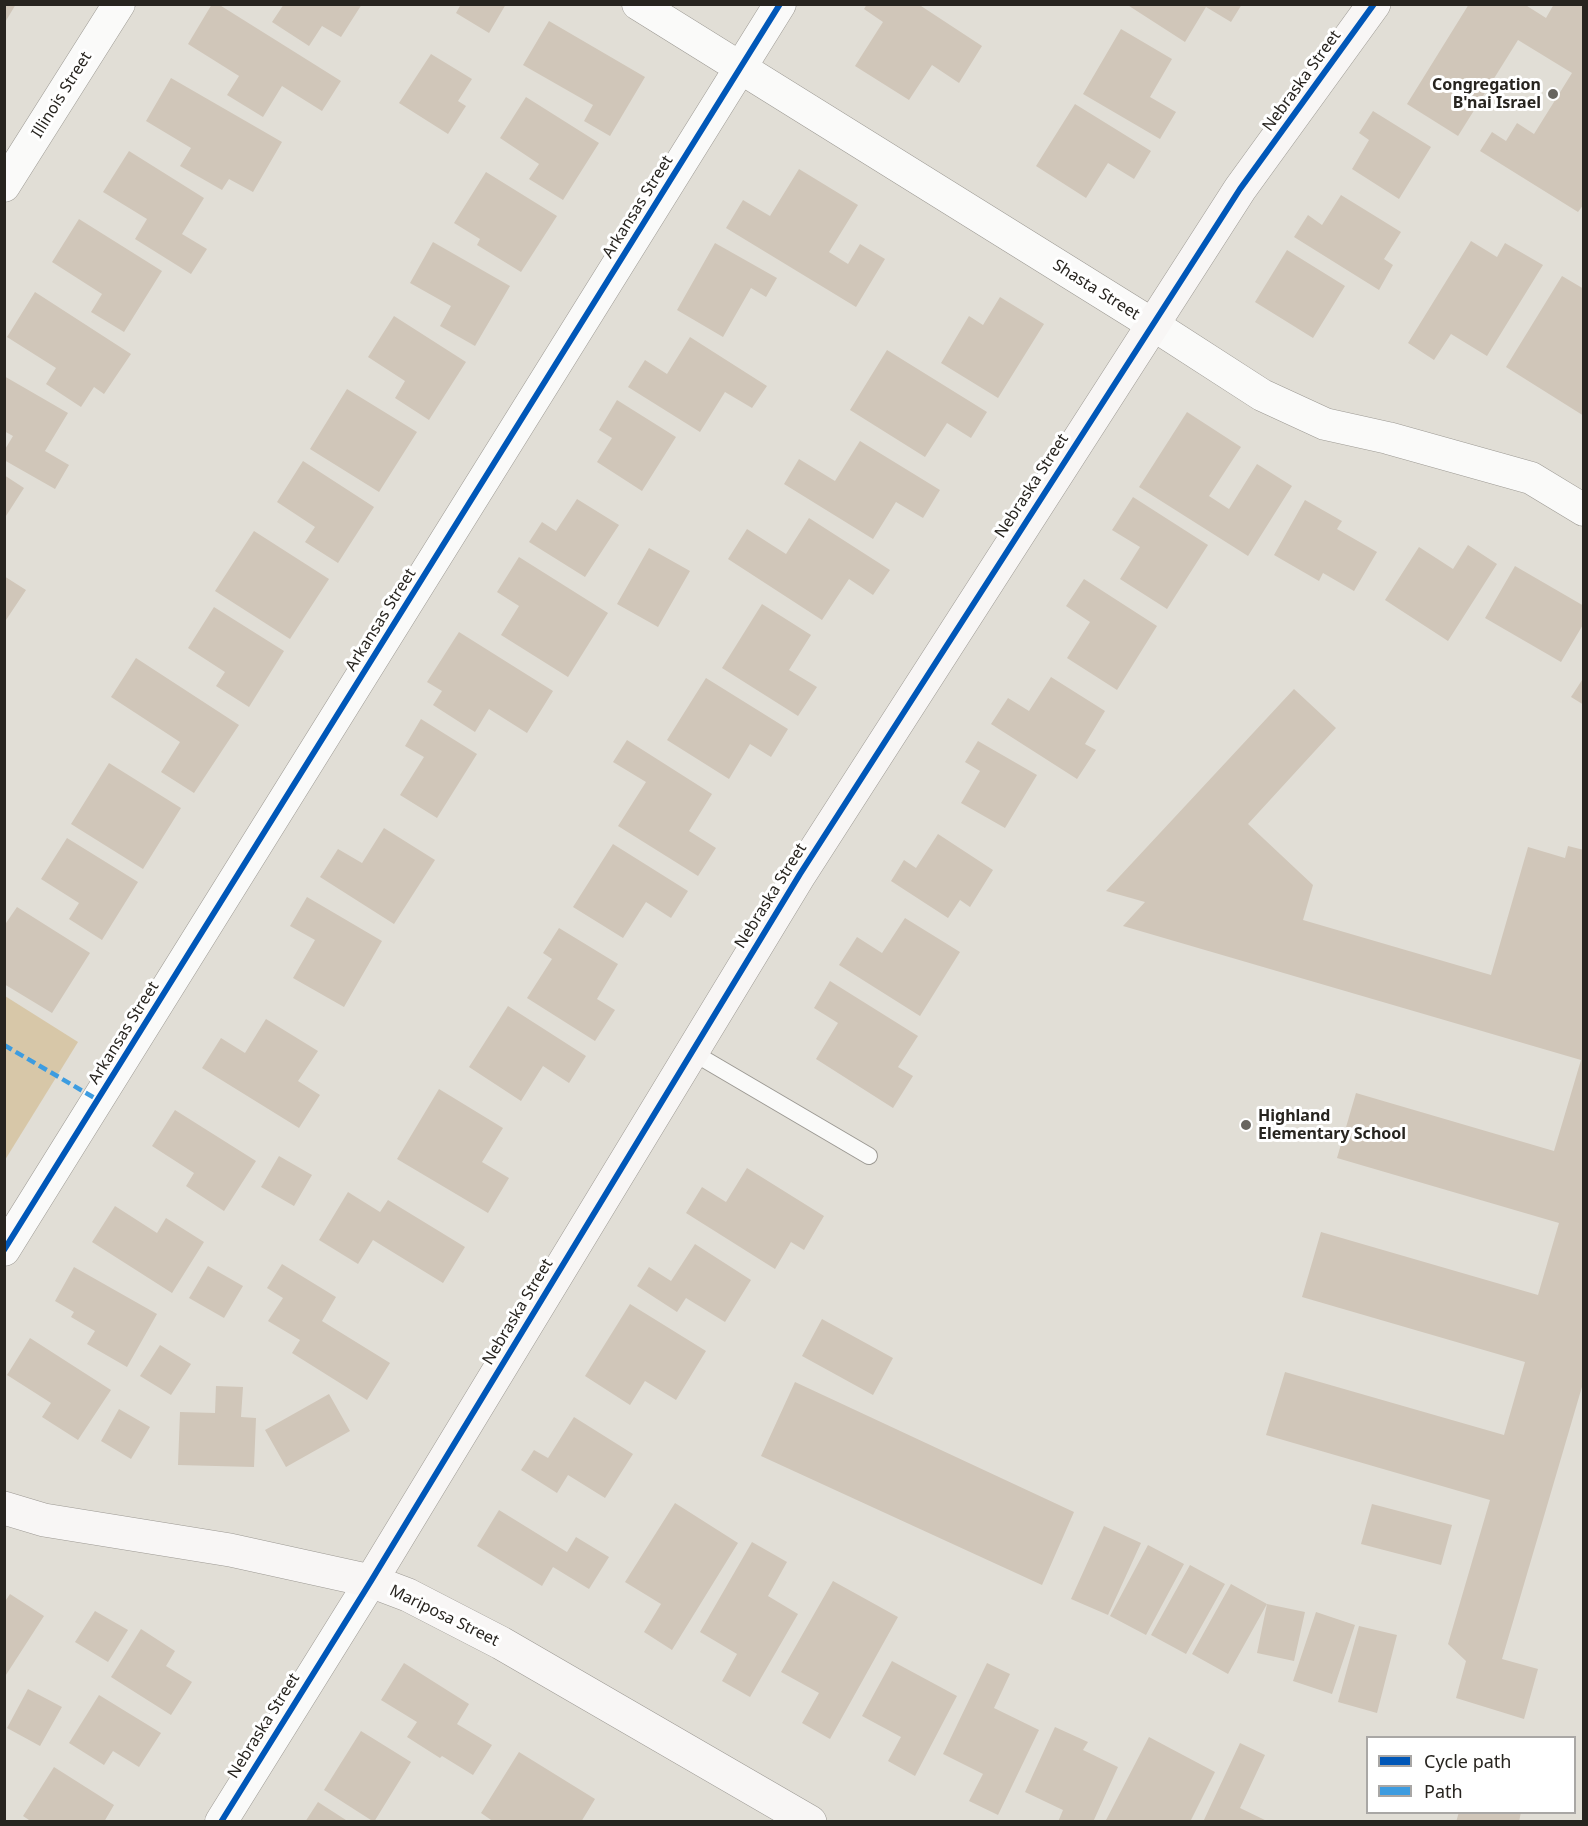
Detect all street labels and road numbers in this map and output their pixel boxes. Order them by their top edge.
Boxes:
street label: Nebraska Street [1259,27,1345,135]
street label: Illinois Street [28,48,96,142]
street label: Arkansas Street [599,152,677,262]
street label: Shasta Street [1049,256,1143,324]
street label: Nebraska Street [991,430,1073,542]
street label: Arkansas Street [342,565,420,675]
street label: Nebraska Street [731,840,811,952]
street label: Arkansas Street [85,978,163,1088]
street label: Nebraska Street [479,1255,557,1369]
street label: Mariposa Street [386,1581,502,1651]
street label: Nebraska Street [224,1670,304,1782]

